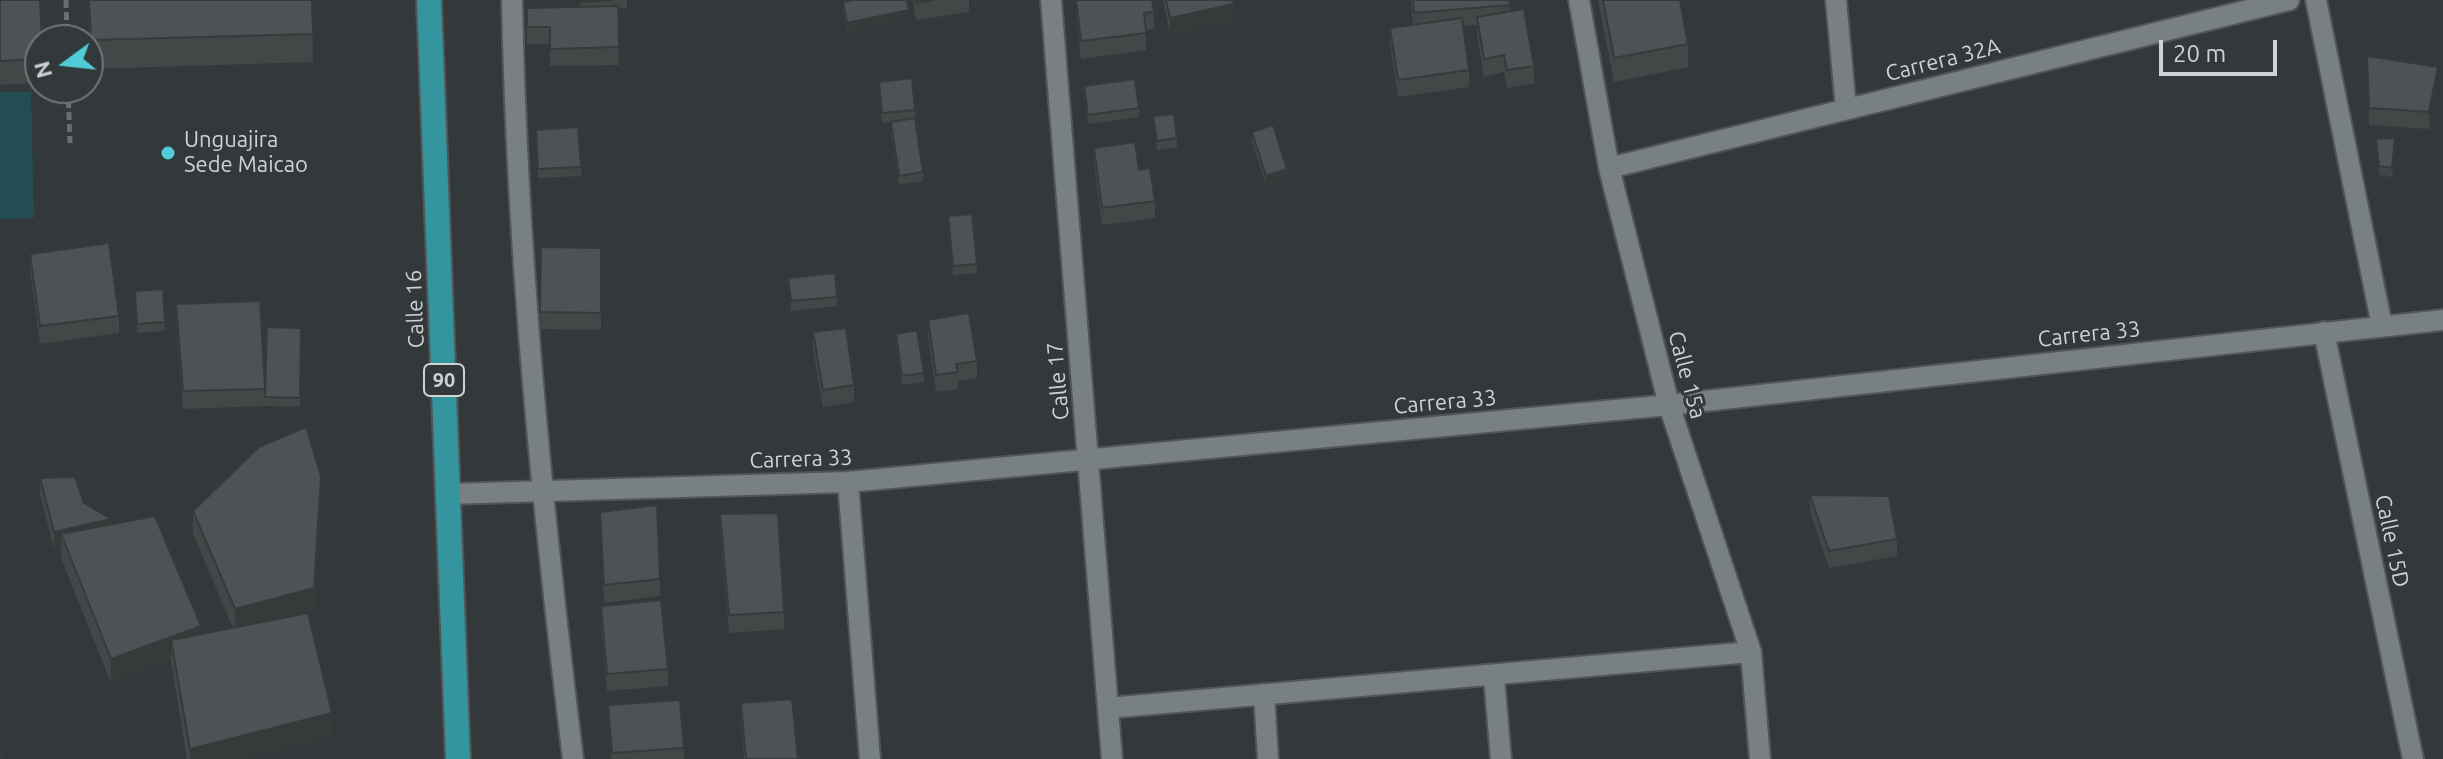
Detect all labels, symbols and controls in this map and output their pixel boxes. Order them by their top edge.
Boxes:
north arrow [24,24,104,104]
scale bar [2163,24,2281,74]
street label: Carrera 32A [1883,33,2003,87]
text: 20 m [2173,40,2226,67]
text: N [28,59,56,81]
place label: Unguajira Sede Maicao [184,127,308,178]
marker: Unguajira Sede Maicao [159,144,177,162]
street label: Calle 16 [400,269,430,349]
street label: Carrera 33 [2036,315,2142,353]
street label: Calle 15a [1663,328,1711,422]
street label: Calle 17 [1041,341,1075,421]
road number: 90 [424,364,464,396]
street label: Carrera 33 [1392,384,1498,420]
street label: Carrera 33 [749,444,853,474]
street label: Calle 15D [2369,492,2415,590]

